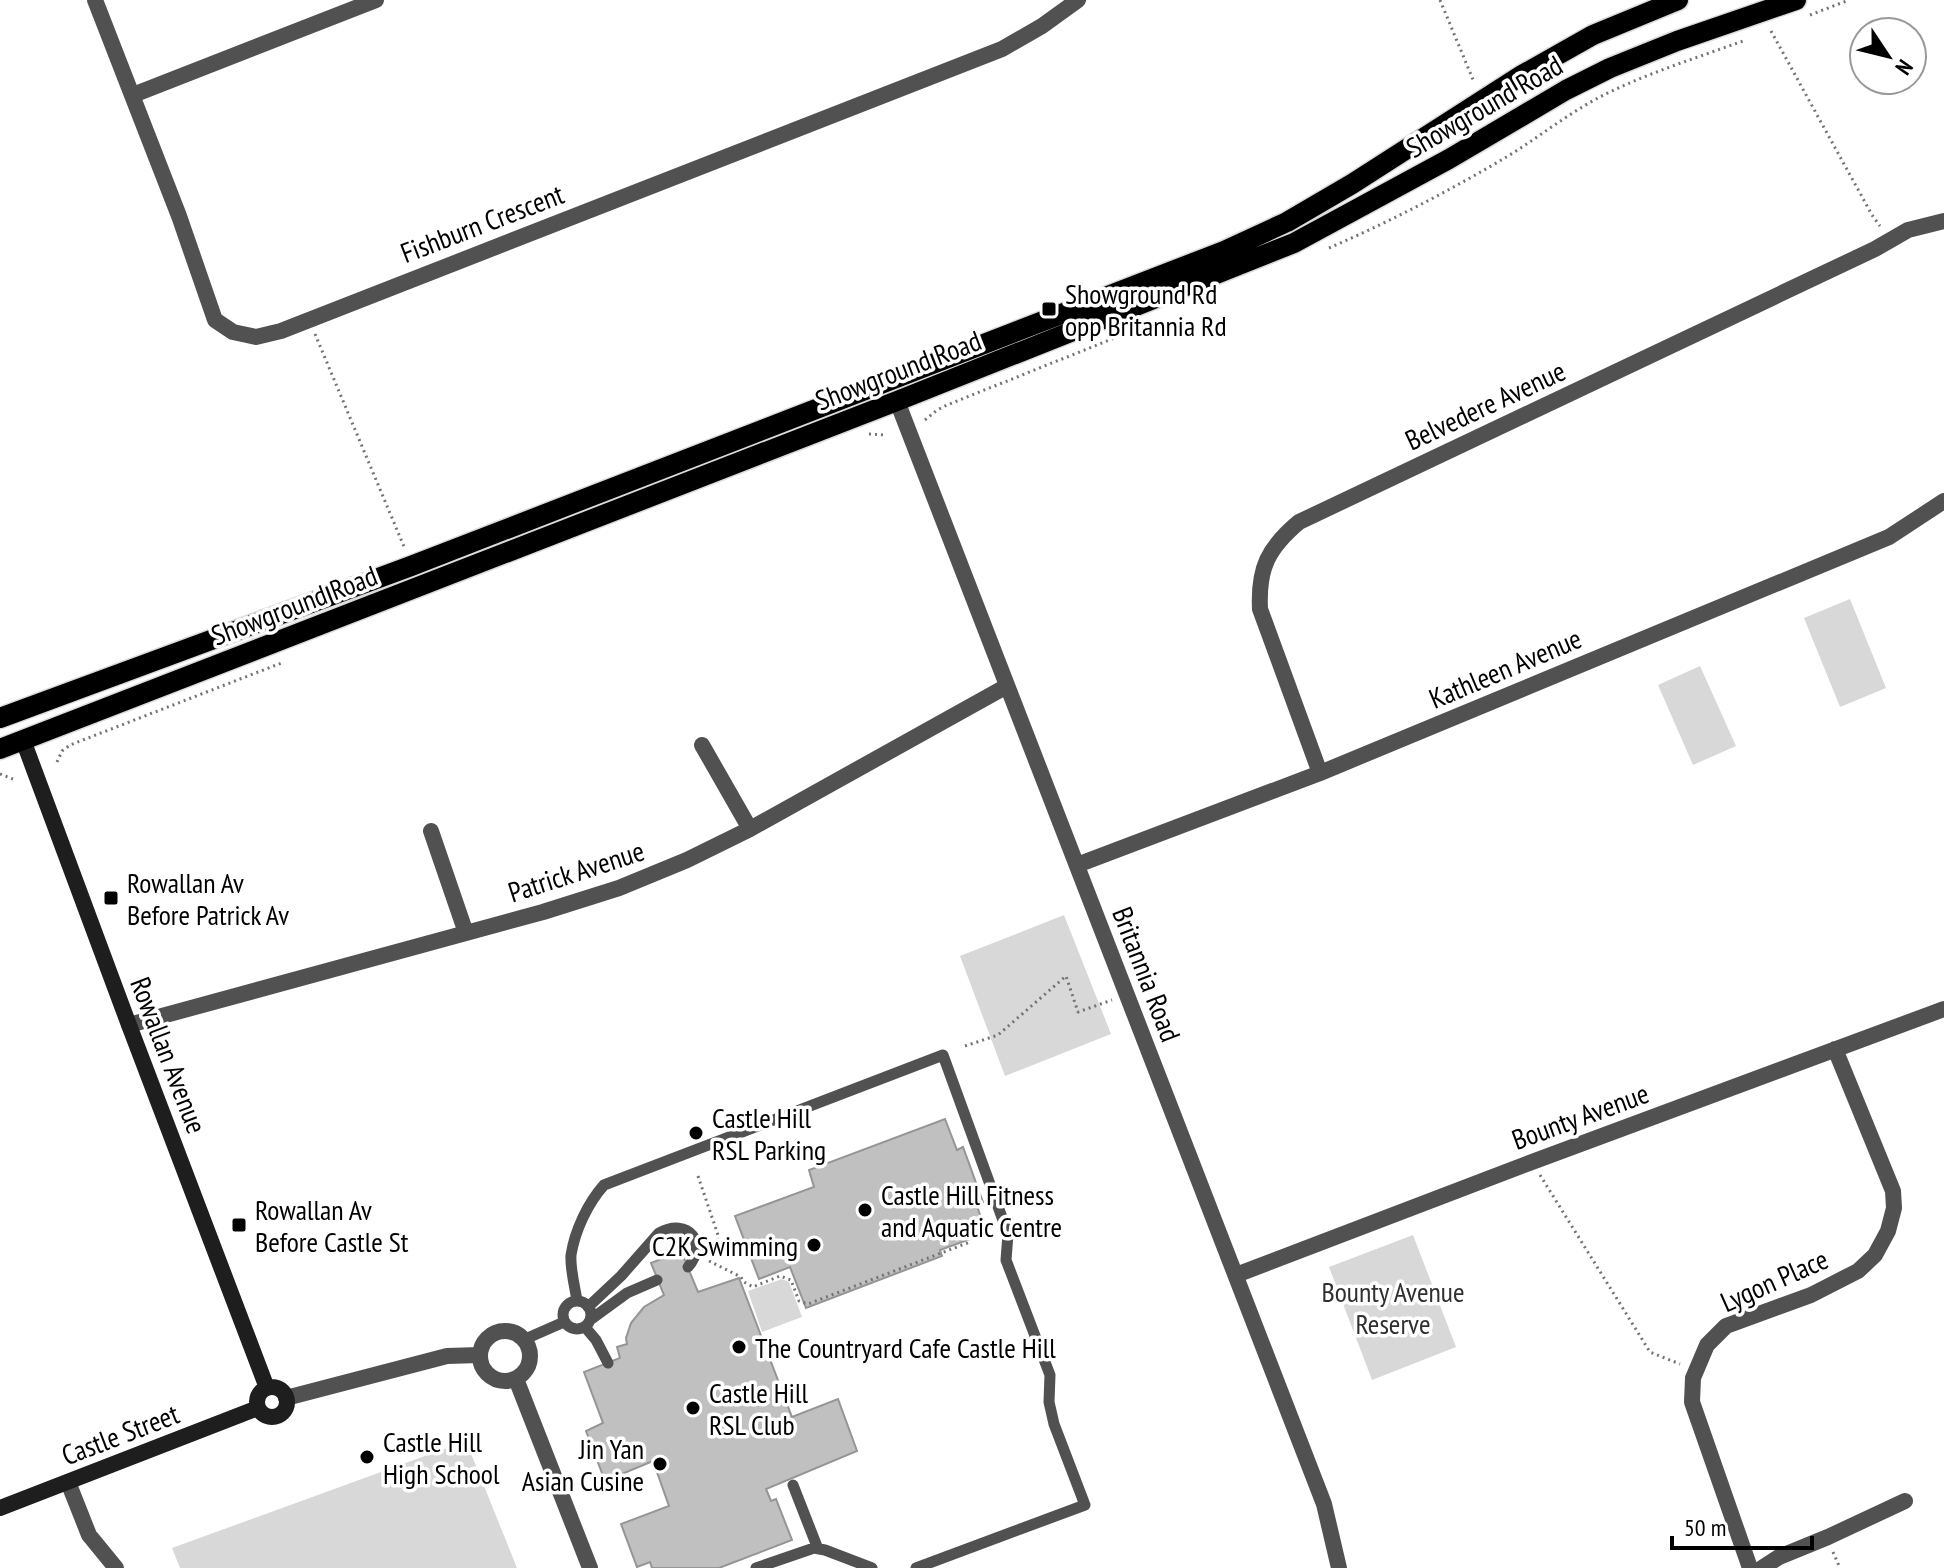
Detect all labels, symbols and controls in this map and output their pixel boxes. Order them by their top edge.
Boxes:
north arrow [1848,16,1928,96]
street label: Showground Road [1399,46,1569,166]
text: N [1890,55,1919,80]
street label: Fishburn Crescent [395,175,569,271]
place label: Showground Rd opp Britannia Rd [1065,275,1227,344]
marker: Showground Rd opp Britannia Rd [1040,300,1058,318]
street label: Showground Road [810,321,986,419]
street label: Belvedere Avenue [1399,352,1571,458]
street label: Showground Road [206,556,382,654]
street label: Kathleen Avenue [1423,619,1587,717]
street label: Patrick Avenue [503,832,649,910]
place label: Rowallan Av Before Patrick Av [127,864,289,933]
marker: Rowallan Av Before Patrick Av [102,889,120,907]
street label: Britannia Road [1104,901,1190,1047]
street label: Rowallan Avenue [122,972,216,1138]
street label: Bounty Avenue [1506,1074,1654,1158]
place label: Castle Hill RSL Parking [712,1099,826,1168]
marker: Castle Hill RSL Parking [687,1124,705,1142]
place label: Castle Hill Fitness and Aquatic Centre [881,1176,1062,1245]
place label: Rowallan Av Before Castle St [255,1191,409,1260]
marker: Castle Hill Fitness and Aquatic Centre [856,1201,874,1219]
marker: Rowallan Av Before Castle St [230,1216,248,1234]
place label: C2K Swimming [652,1227,798,1264]
marker: C2K Swimming [805,1236,823,1254]
street label: Lygon Place [1714,1240,1834,1320]
park label: Bounty Avenue Reserve [1322,1273,1464,1342]
place label: The Countryard Cafe Castle Hill [755,1329,1056,1366]
marker: The Countryard Cafe Castle Hill [730,1338,748,1356]
place label: Castle Hill RSL Club [709,1374,808,1443]
street label: Castle Street [56,1395,184,1473]
marker: Castle Hill RSL Club [684,1399,702,1417]
place label: Castle Hill High School [383,1423,500,1492]
place label: Jin Yan Asian Cusine [522,1430,644,1499]
marker: Castle Hill High School [358,1448,376,1466]
marker: Jin Yan Asian Cusine [651,1455,669,1473]
scale bar [1672,1500,1812,1550]
text: 50 m [1684,1512,1726,1543]

